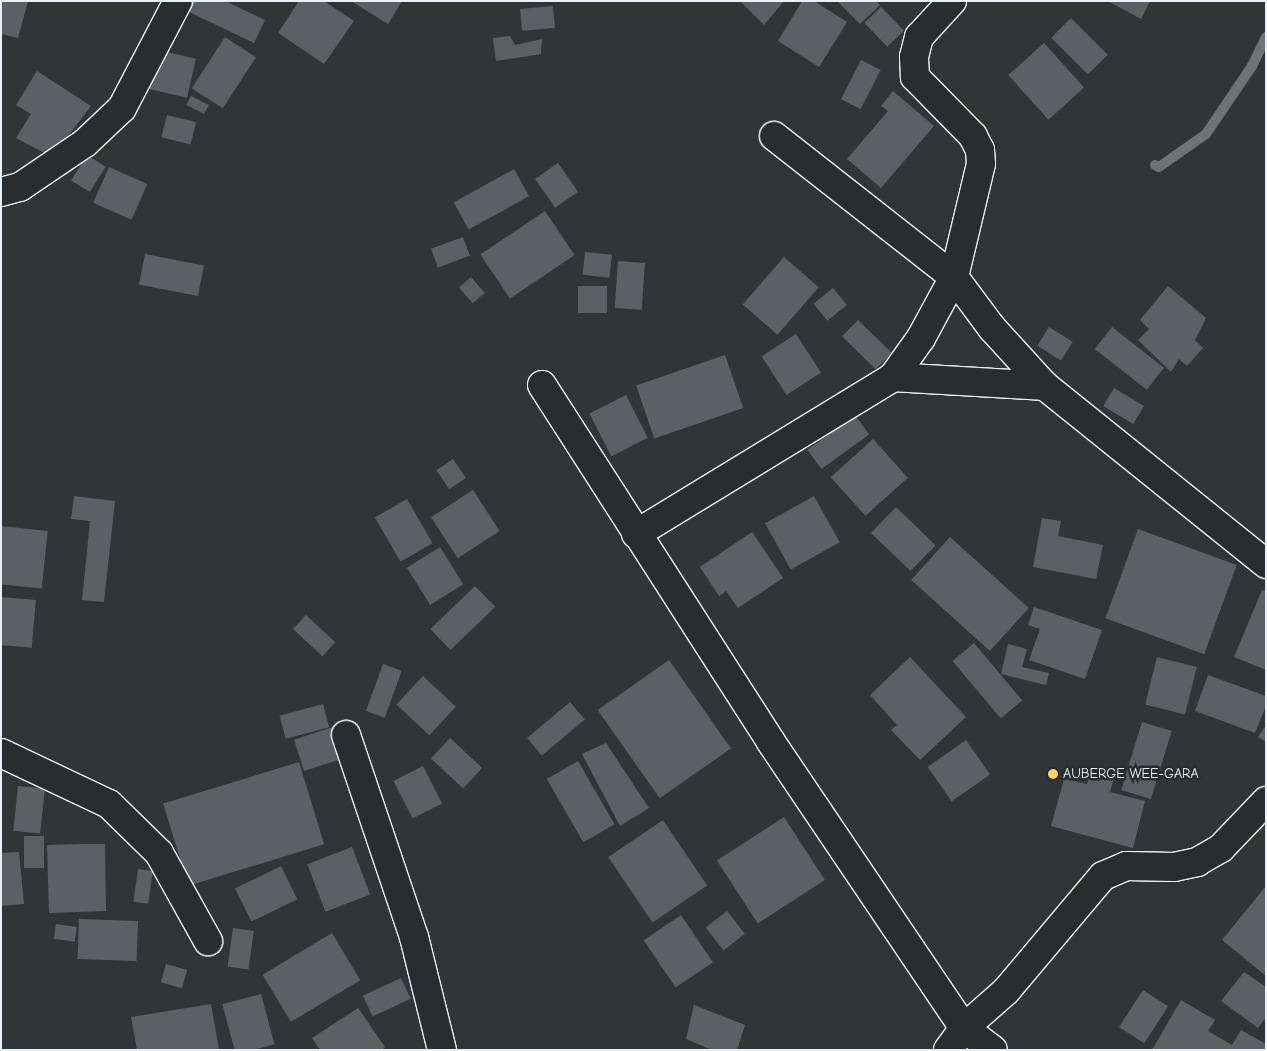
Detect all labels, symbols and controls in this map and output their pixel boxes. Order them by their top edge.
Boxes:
place label: AUBERGE WEE-GARA [1063,766,1199,782]
marker: AUBERGE WEE-GARA [1047,768,1059,780]

